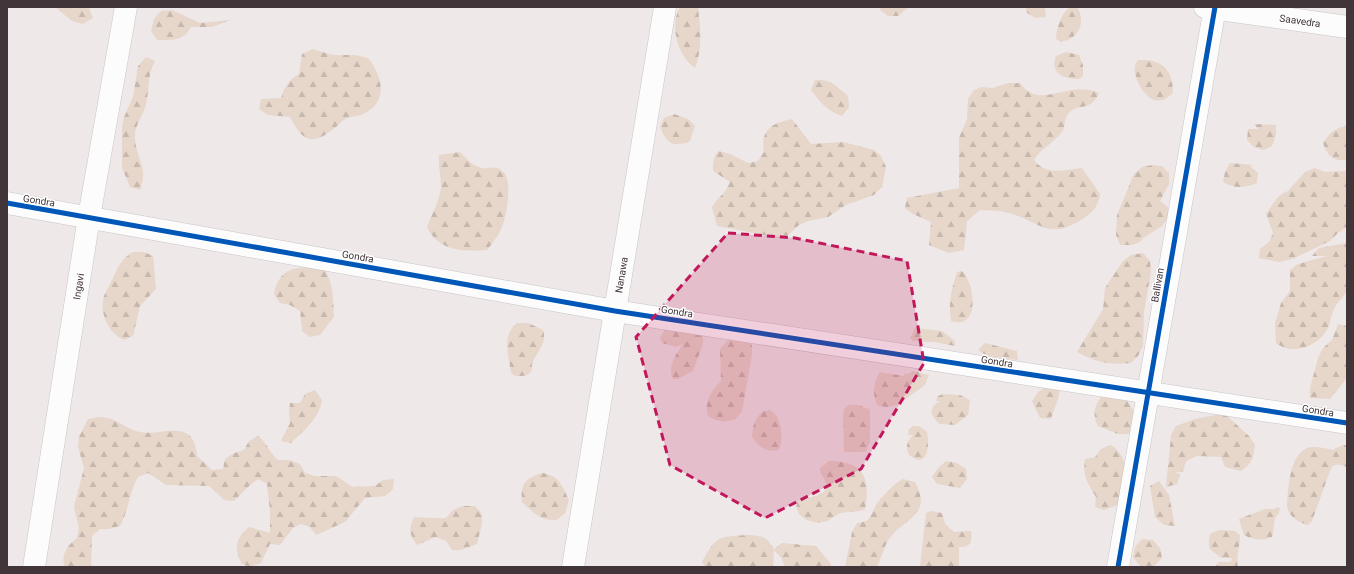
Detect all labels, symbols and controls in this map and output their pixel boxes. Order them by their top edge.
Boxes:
street label: Saavedra [1279,13,1321,29]
street label: Gondra [22,193,56,208]
street label: Gondra [341,248,375,265]
street label: Nanawa [613,256,630,294]
street label: Ballivan [1149,267,1166,303]
street label: Ingavi [71,273,86,300]
street label: Gondra [660,304,694,319]
street label: Gondra [980,354,1014,369]
street label: Gondra [1301,403,1335,418]

